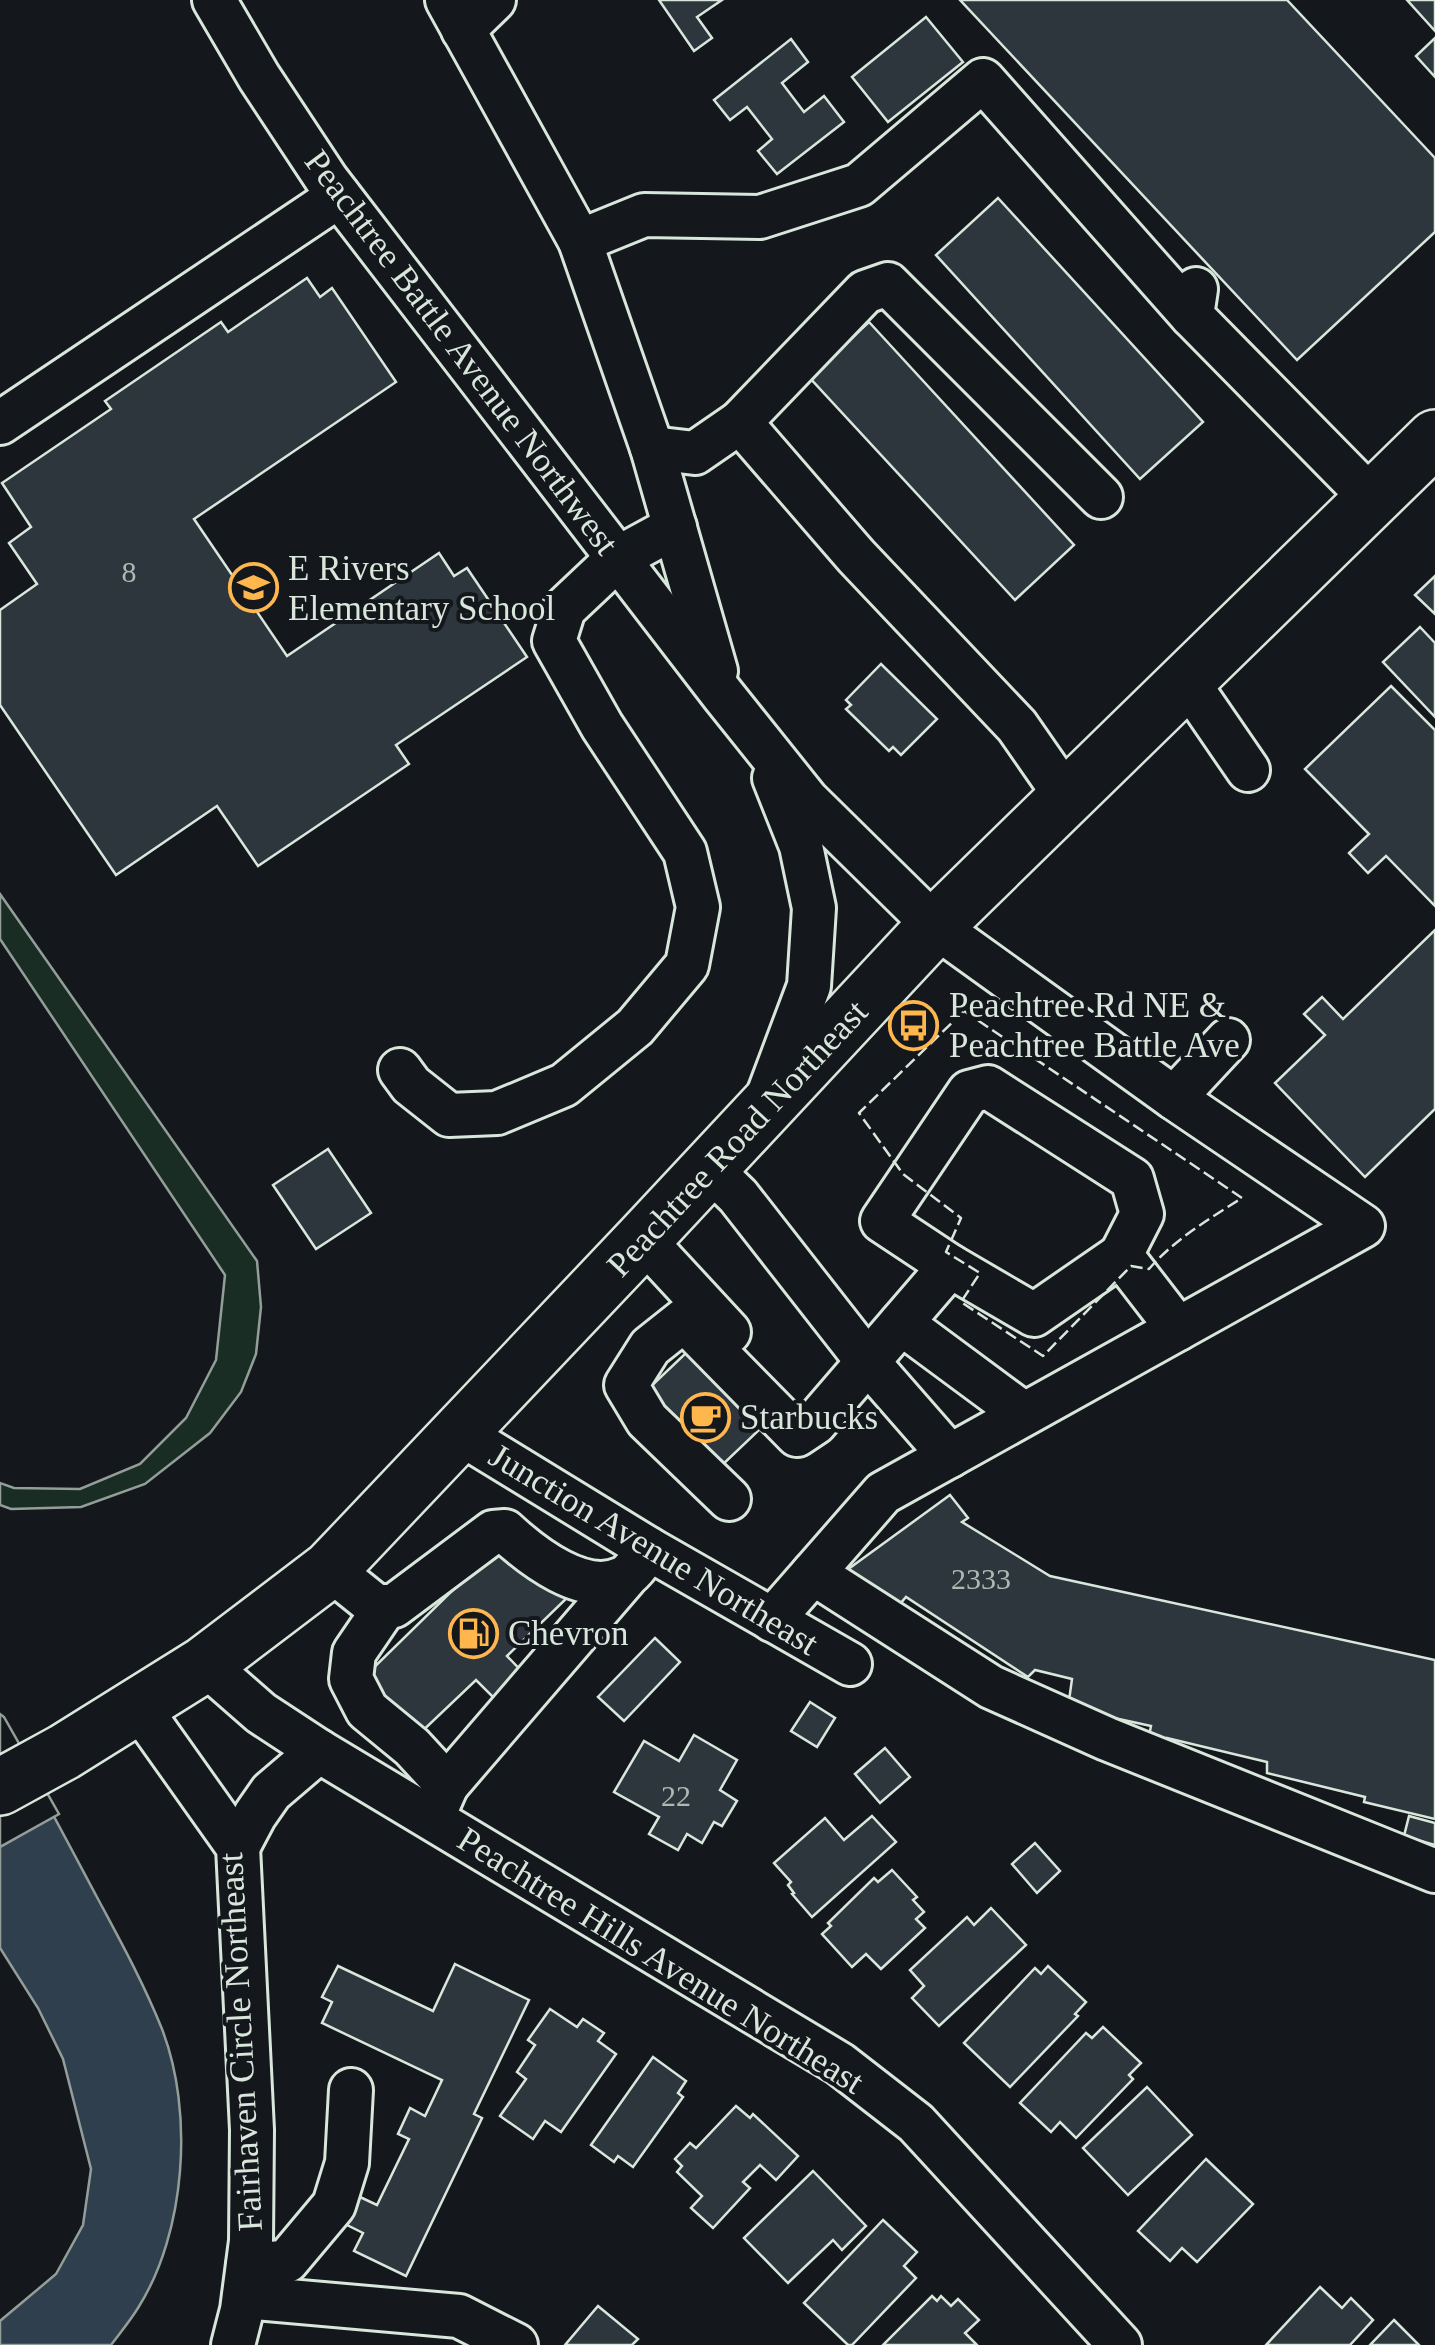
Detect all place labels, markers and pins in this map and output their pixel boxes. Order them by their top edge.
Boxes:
place label: E Rivers Elementary School [288,549,556,628]
school or university icon: E Rivers Elementary School [227,562,279,614]
place label: Peachtree Rd NE & Peachtree Battle Ave [949,986,1240,1065]
bus stop icon: Peachtree Rd NE & Peachtree Battle Ave [888,999,940,1051]
cafe icon: Starbucks [679,1391,731,1443]
place label: Starbucks [740,1398,878,1437]
fuel station icon: Chevron [447,1607,499,1659]
place label: Chevron [508,1614,629,1653]

